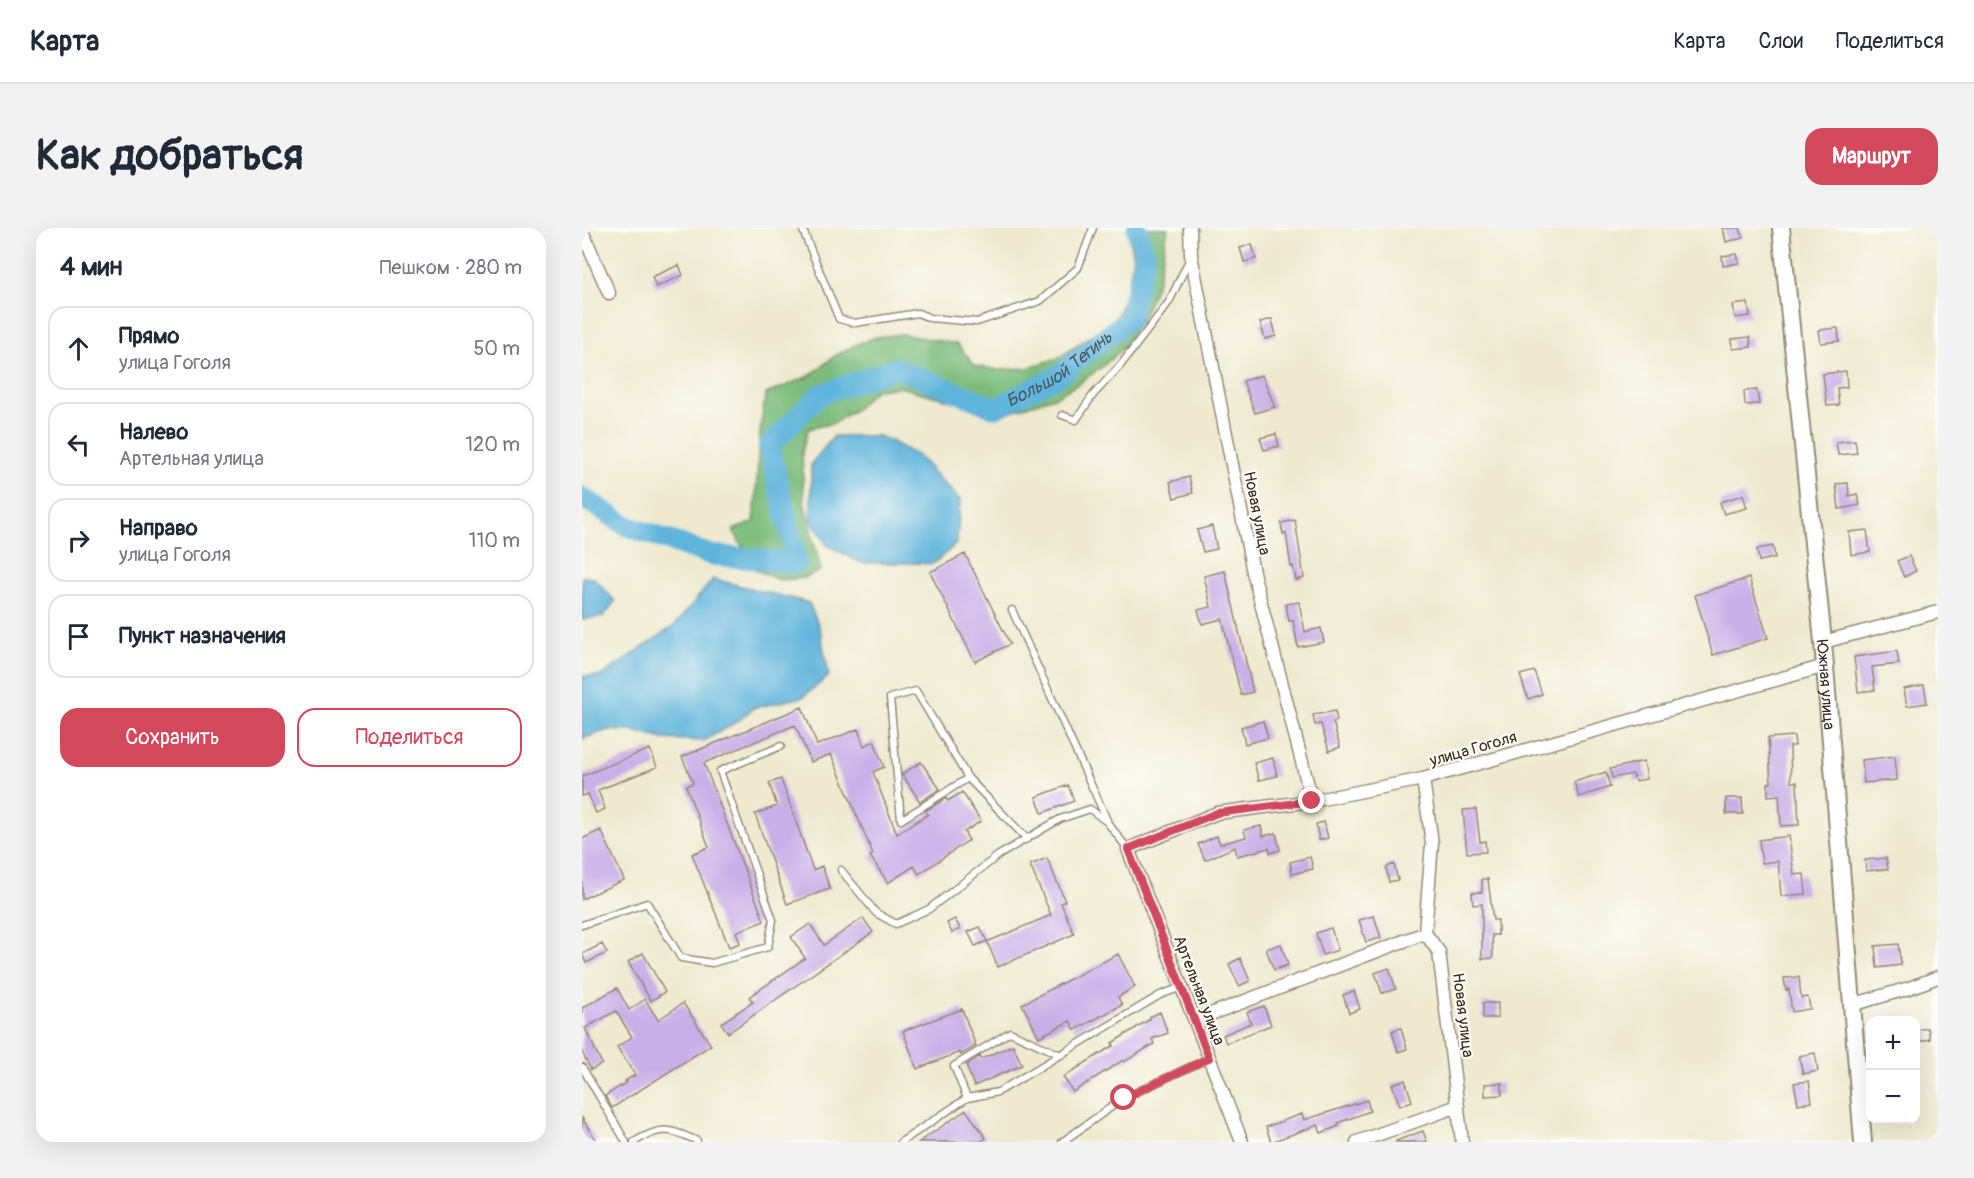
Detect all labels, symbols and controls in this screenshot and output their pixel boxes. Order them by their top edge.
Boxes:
text: Карта [30,24,99,59]
text: Карта [1673,28,1725,55]
text: Слои [1758,28,1803,55]
text: Поделиться [1836,28,1944,55]
button: Маршрут [1805,128,1938,185]
text: Как добраться [36,130,303,182]
text: 4 мин [60,251,122,283]
text: Пешком · 280 m [380,255,522,280]
text: Прямо [119,322,179,350]
water label: Большой Тегинь [1002,326,1118,413]
icon: ahead [62,332,95,365]
text: 50 m [473,336,520,361]
text: улица Гоголя [119,350,231,375]
text: Налево [119,418,188,446]
icon: left [62,428,95,461]
text: 120 m [465,432,520,457]
text: Артельная улица [119,446,264,471]
street label: Новая улица [1239,470,1275,557]
text: Направо [119,514,198,542]
icon: right [62,524,95,557]
text: 110 m [469,528,520,553]
text: улица Гоголя [119,542,231,567]
icon: arrive [62,620,95,653]
text: Пункт назначения [119,622,286,650]
street label: Южная улица [1812,639,1839,731]
button: Сохранить [60,708,285,767]
button: Поделиться [297,708,522,767]
street label: улица Гоголя [1427,727,1519,771]
route end [1298,787,1324,813]
street label: Артельная улица [1169,933,1229,1048]
street label: Новая улица [1448,972,1478,1058]
map controls [1866,1016,1920,1124]
button: + [1866,1016,1920,1070]
button: − [1866,1070,1920,1124]
route start [1110,1084,1136,1110]

